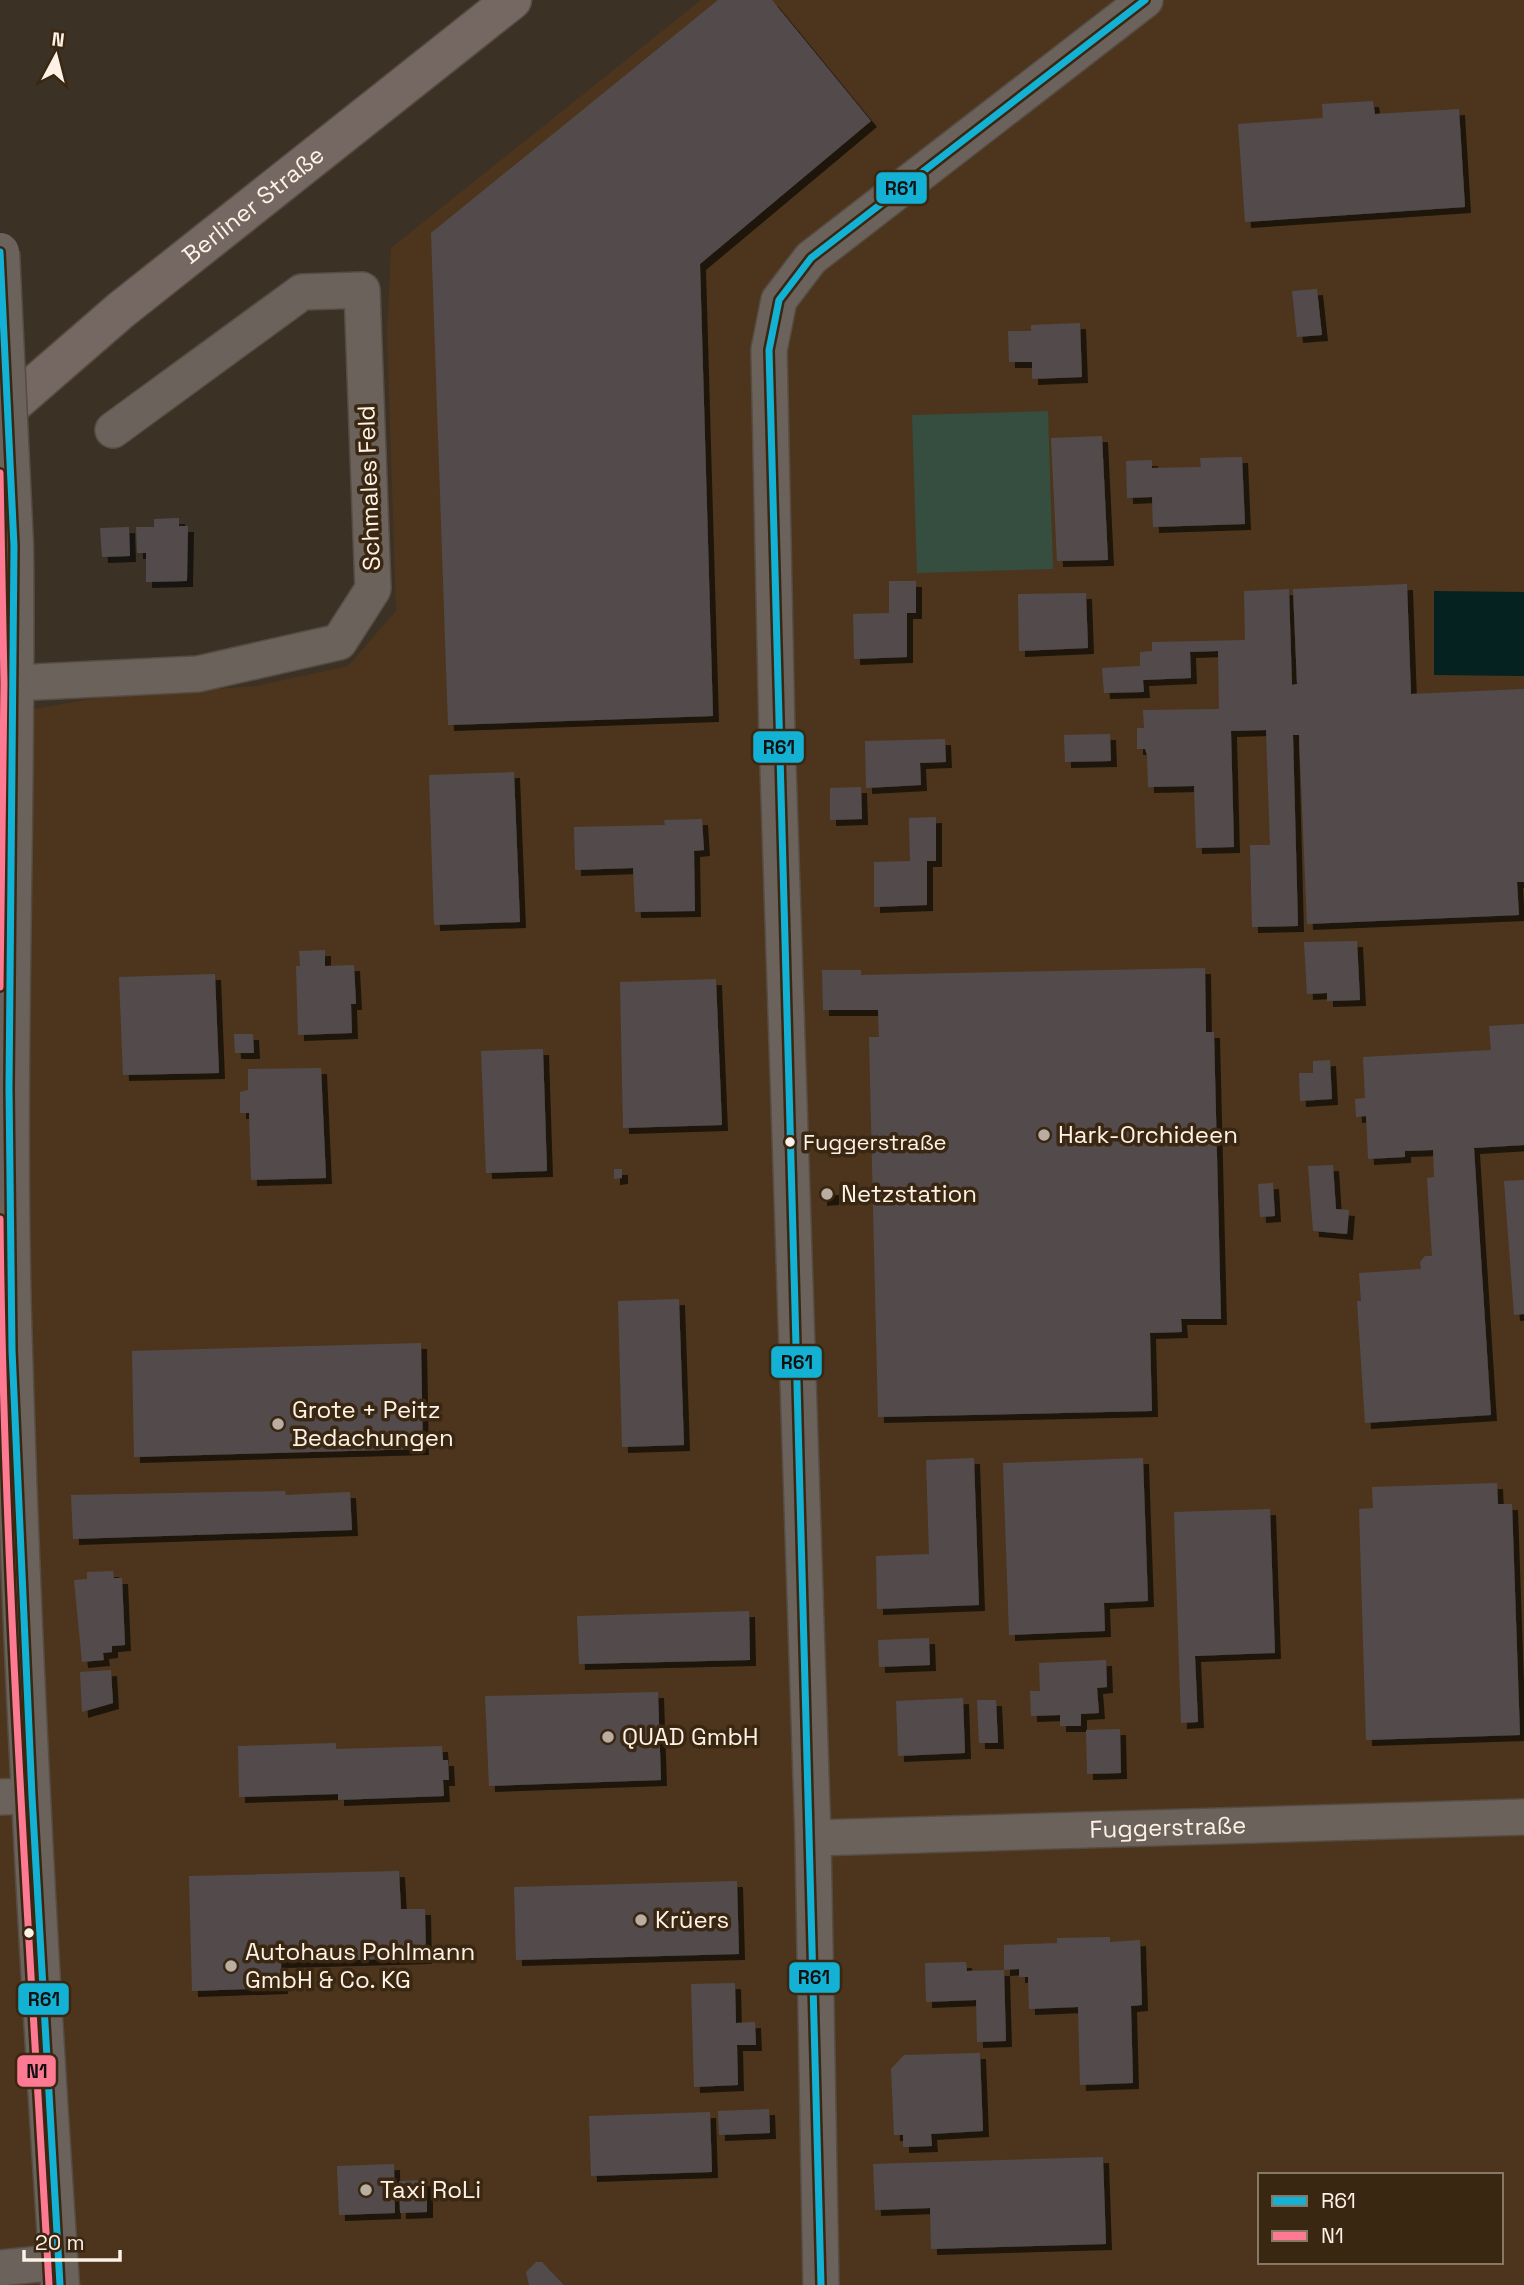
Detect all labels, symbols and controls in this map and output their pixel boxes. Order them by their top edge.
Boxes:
north arrow [21,21,91,91]
text: N [50,26,66,53]
street label: Berliner Straße [176,139,330,271]
line badge: R61 [875,171,928,205]
text: R61 [885,176,917,201]
street label: Schmales Feld [350,405,387,571]
line badge: R61 [752,730,805,764]
text: R61 [763,735,795,760]
place label: Hark-Orchideen [1058,1119,1238,1150]
marker: Hark-Orchideen [1036,1127,1052,1143]
place label: Fuggerstraße [803,1128,947,1156]
marker: Fuggerstraße [783,1135,797,1149]
place label: Netzstation [841,1178,977,1209]
marker: Netzstation [819,1186,835,1202]
line badge: R61 [770,1345,823,1379]
text: R61 [781,1350,813,1375]
place label: Grote + Peitz Bedachungen [292,1394,454,1453]
marker: Grote + Peitz Bedachungen [270,1416,286,1432]
place label: QUAD GmbH [622,1721,759,1752]
marker: QUAD GmbH [600,1729,616,1745]
street label: Fuggerstraße [1089,1809,1247,1845]
place label: Krüers [655,1904,729,1935]
marker: Krüers [633,1912,649,1928]
unlabelled marker [22,1926,36,1940]
place label: Autohaus Pohlmann GmbH & Co. KG [245,1936,475,1995]
marker: Autohaus Pohlmann GmbH & Co. KG [223,1958,239,1974]
line badge: R61 [788,1961,841,1994]
text: R61 [798,1965,830,1990]
line badge: R61 [17,1982,70,2016]
text: R61 [28,1987,60,2012]
line badge: N1 [16,2054,57,2088]
text: N1 [26,2059,48,2084]
legend [1258,2173,1503,2264]
place label: Taxi RoLi [380,2174,481,2205]
marker: Taxi RoLi [358,2182,374,2198]
text: R61 [1321,2187,1356,2214]
scale bar [24,2218,121,2262]
text: N1 [1321,2222,1344,2249]
text: 20 m [35,2229,85,2256]

